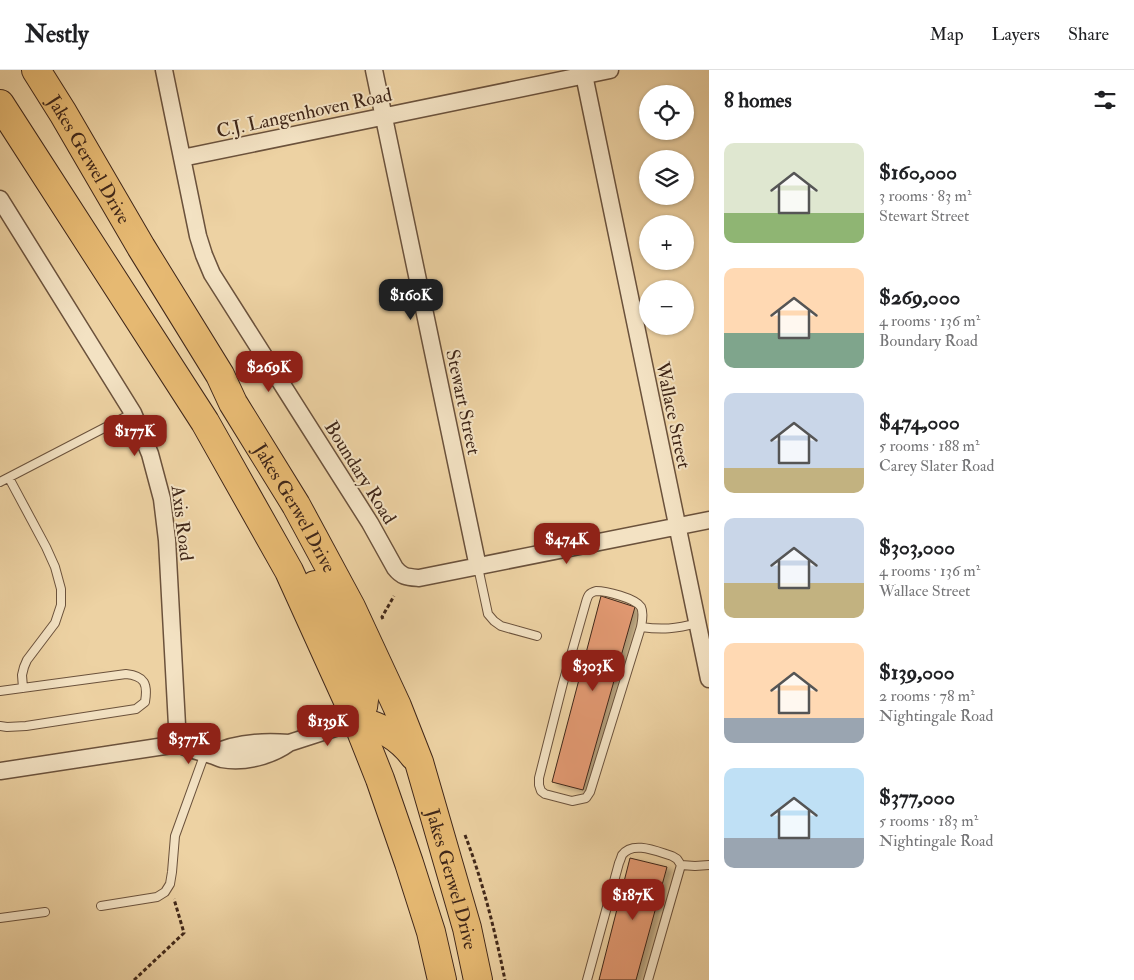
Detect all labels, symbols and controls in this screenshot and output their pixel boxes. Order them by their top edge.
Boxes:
text: Nestly [25,19,89,50]
text: Map [930,23,964,46]
text: Layers [992,23,1040,46]
text: Share [1068,23,1109,46]
street label: C.J. Langenhoven Road [214,83,395,143]
map controls [639,85,694,335]
button: locate [639,85,694,140]
icon: filters [1091,86,1119,114]
text: 8 homes [724,87,792,114]
street label: Jakes Gerwel Drive [41,90,136,228]
button: layers [639,150,694,205]
text: $160,000 [879,159,957,186]
icon: home [764,163,824,223]
text: 3 rooms · 83 m² [879,186,972,206]
text: Stewart Street [879,206,969,226]
button: + [639,215,694,270]
pin: $160K [376,278,446,321]
button: − [639,280,694,335]
text: $269,000 [879,284,960,311]
text: $160K [390,285,432,305]
icon: home [764,288,824,348]
text: 4 rooms · 136 m² [879,311,980,331]
text: Boundary Road [879,331,978,351]
street label: Stewart Street [440,347,486,457]
pin: $269K [234,350,304,393]
text: $269K [247,357,291,377]
street label: Wallace Street [650,359,696,471]
text: $474,000 [879,409,960,436]
icon: home [764,413,824,473]
pin: $177K [100,414,170,457]
street label: Boundary Road [319,416,402,529]
text: $177K [115,421,155,441]
text: 5 rooms · 188 m² [879,436,980,456]
street label: Jakes Gerwel Drive [247,438,341,577]
text: Carey Slater Road [879,456,994,476]
street label: Axis Road [165,483,199,563]
pin: $474K [532,522,602,565]
text: $474K [545,529,589,549]
text: $303,000 [879,534,955,561]
icon: home [764,538,824,598]
text: 4 rooms · 136 m² [879,561,980,581]
text: Wallace Street [879,581,970,601]
pin: $303K [558,650,628,692]
text: $303K [573,656,613,676]
text: $139,000 [879,659,955,686]
icon: home [764,663,824,723]
text: 2 rooms · 78 m² [879,686,975,706]
pin: $139K [293,704,363,747]
text: Nightingale Road [879,706,993,726]
text: $139K [308,711,348,731]
pin: $377K [154,722,224,765]
text: $377K [168,729,210,749]
text: $377,000 [879,784,955,811]
icon: home [764,788,824,848]
street label: Jakes Gerwel Drive [420,805,482,952]
text: 5 rooms · 183 m² [879,811,978,831]
text: Nightingale Road [879,831,993,851]
pin: $187K [598,878,668,921]
text: $187K [613,885,653,905]

